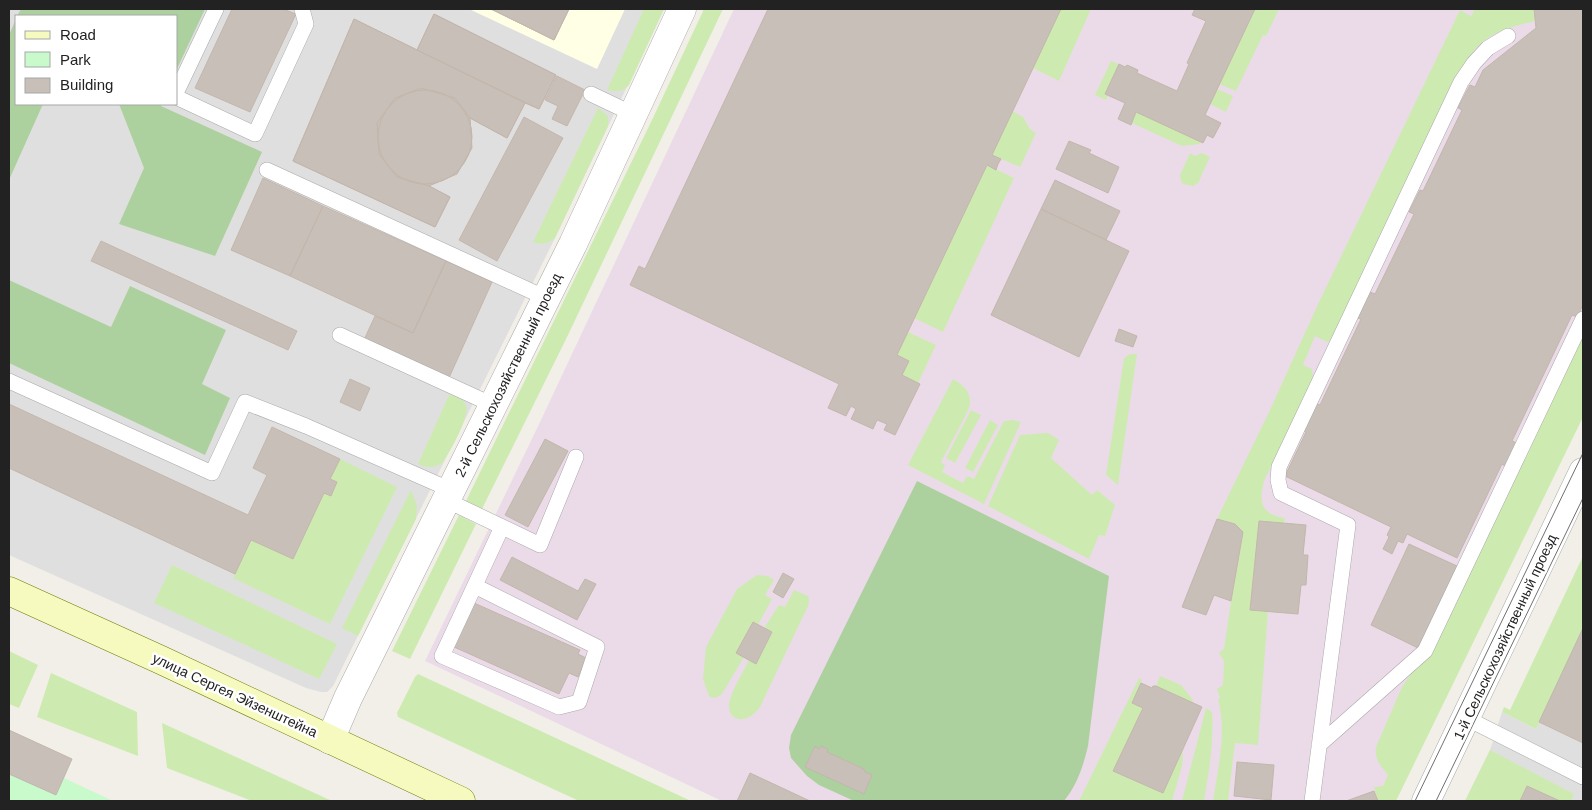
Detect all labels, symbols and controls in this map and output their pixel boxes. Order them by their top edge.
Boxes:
legend [15,15,178,105]
text: Road [60,26,96,43]
text: Park [60,51,91,68]
text: Building [60,76,113,93]
street label: 2-й Сельскохозяйственный проезд [452,270,564,480]
street label: 1-й Сельскохозяйственный проезд [1450,532,1560,742]
street label: улица Сергея Эйзенштейна [150,650,320,740]

